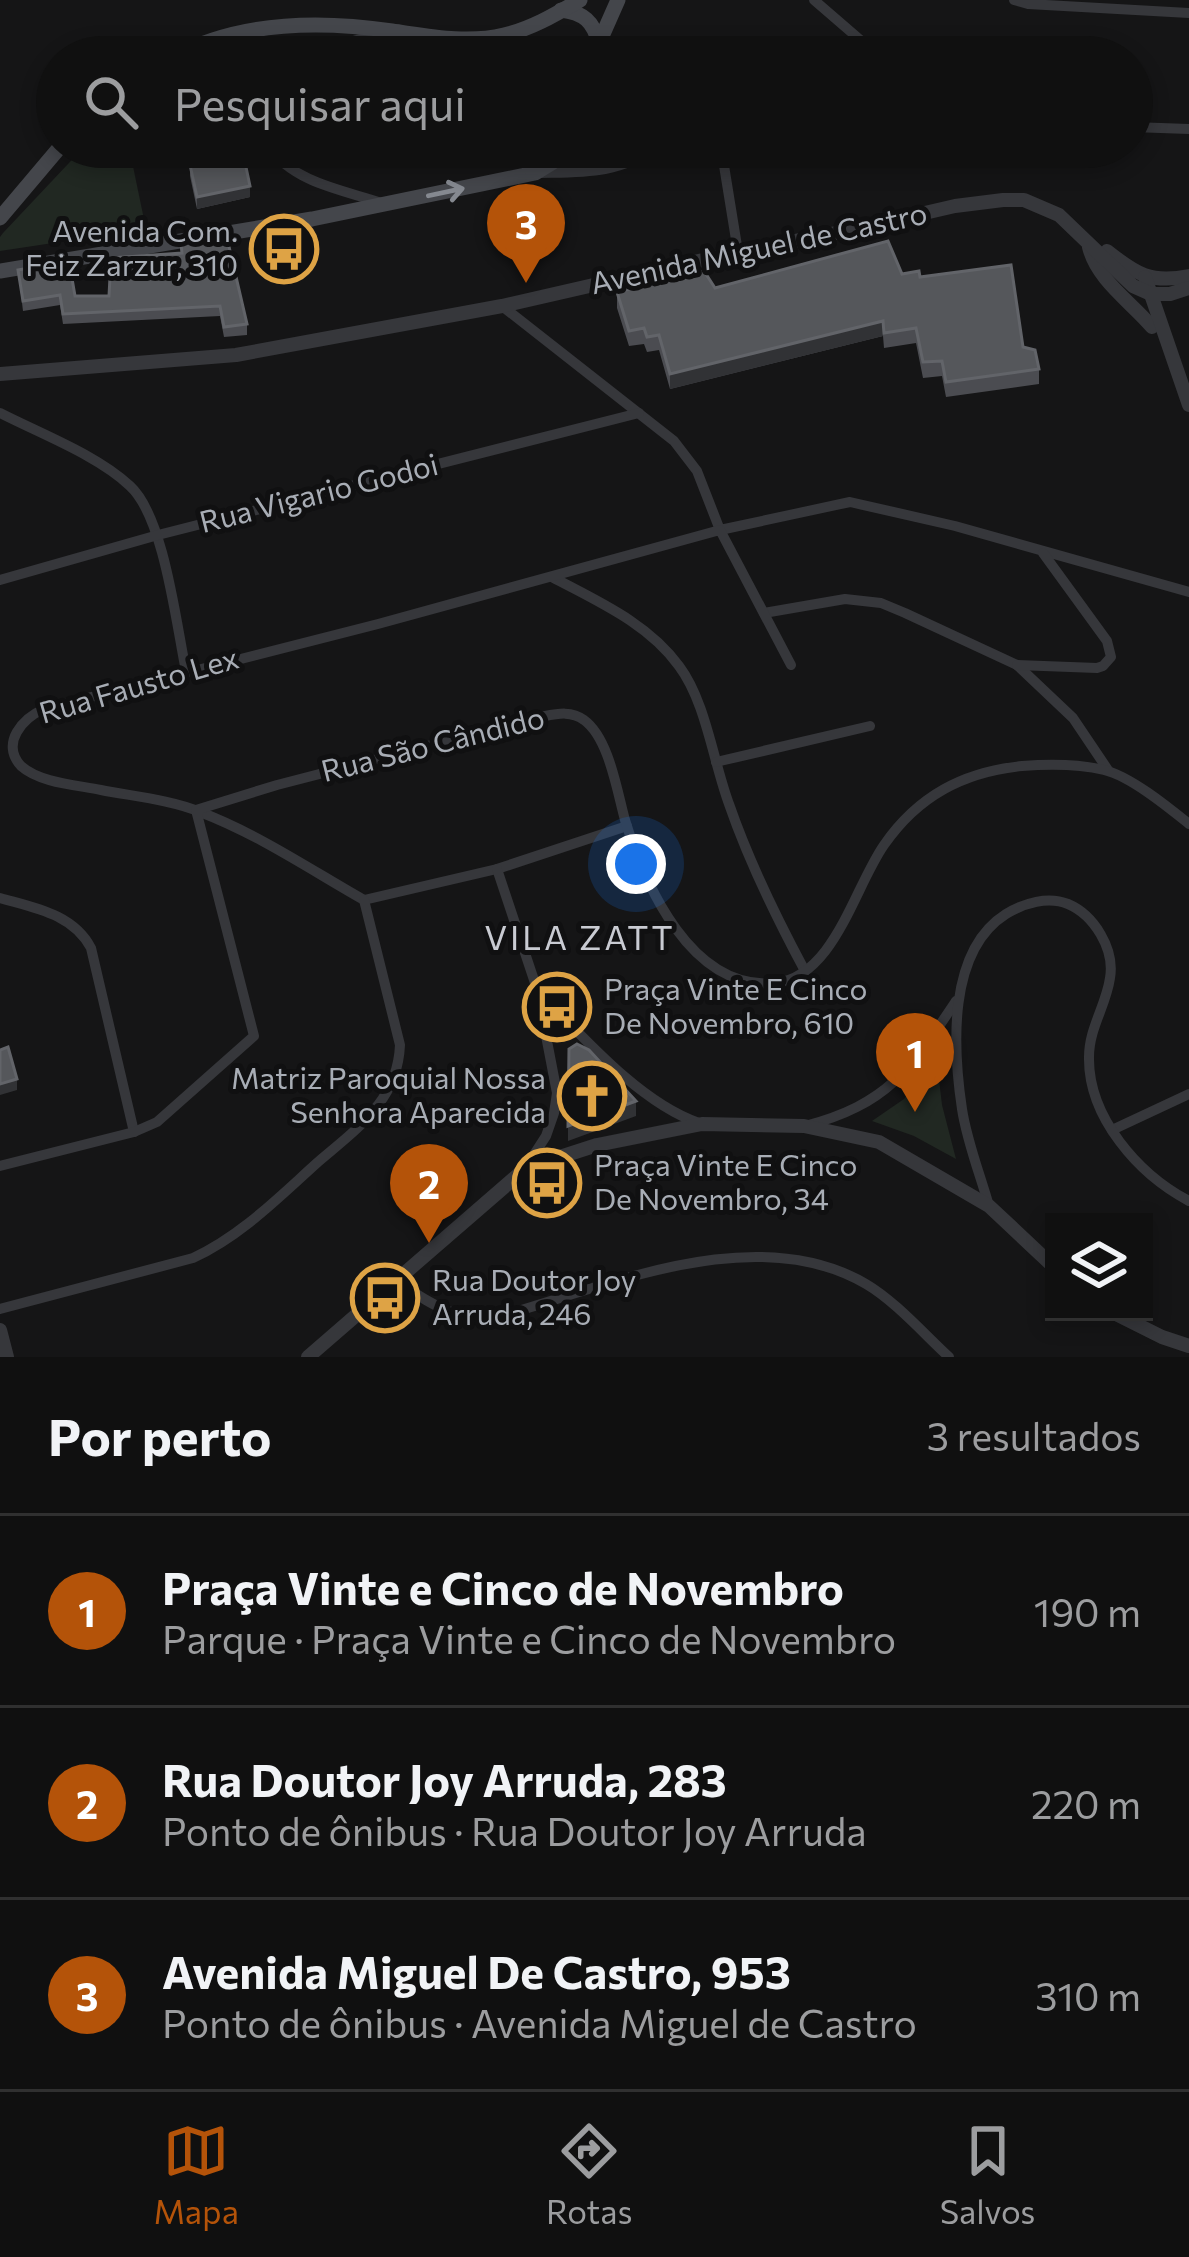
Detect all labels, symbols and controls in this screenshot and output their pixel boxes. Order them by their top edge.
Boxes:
search box [36,36,1153,168]
icon: search [78,69,144,135]
text: Pesquisar aqui [174,75,466,130]
one-way arrow [426,179,464,202]
pin: 3 [487,184,565,283]
street label: Avenida Miguel de Castro [587,193,930,300]
place label: Avenida Com. Feiz Zarzur, 310 [25,211,238,282]
bus stop icon: Avenida Com. Feiz Zarzur, 310 [249,214,319,284]
street label: Rua Vigario Godoi [195,444,441,539]
street label: Rua Fausto Lex [34,637,242,730]
street label: Rua São Cândido [317,697,548,788]
your location [606,834,666,894]
district label: VILA ZATT [484,916,676,957]
place label: Praça Vinte E Cinco De Novembro, 610 [604,969,867,1040]
bus stop icon: Praça Vinte E Cinco De Novembro, 610 [522,972,592,1042]
pin: 1 [876,1013,954,1112]
place label: Matriz Paroquial Nossa Senhora Aparecida [231,1058,546,1129]
church icon: Matriz Paroquial Nossa Senhora Aparecida [557,1061,627,1131]
pin: 2 [390,1144,468,1243]
place label: Praça Vinte E Cinco De Novembro, 34 [594,1145,857,1216]
bus stop icon: Praça Vinte E Cinco De Novembro, 34 [512,1148,582,1218]
map controls [1045,1213,1153,1321]
button: layers [1045,1213,1153,1321]
place label: Rua Doutor Joy Arruda, 246 [432,1260,636,1331]
bus stop icon: Rua Doutor Joy Arruda, 246 [350,1263,420,1333]
text: Por perto [48,1404,272,1467]
text: 3 resultados [927,1411,1141,1459]
text: Praça Vinte e Cinco de Novembro [162,1559,844,1614]
text: 1 [78,1587,96,1635]
text: 190 m [1034,1587,1141,1635]
text: Parque · Praça Vinte e Cinco de Novembro [162,1614,896,1662]
text: Rua Doutor Joy Arruda, 283 [162,1751,727,1806]
text: 2 [76,1779,98,1827]
text: 220 m [1031,1779,1141,1827]
text: Ponto de ônibus · Rua Doutor Joy Arruda [162,1806,867,1854]
text: Avenida Miguel De Castro, 953 [162,1943,791,1998]
text: 3 [76,1971,98,2019]
text: 310 m [1035,1971,1141,2019]
text: Ponto de ônibus · Avenida Miguel de Castro [162,1998,917,2046]
tab: Mapa [154,2118,239,2231]
tab: Rotas [546,2118,632,2231]
tab: Salvos [940,2118,1035,2231]

